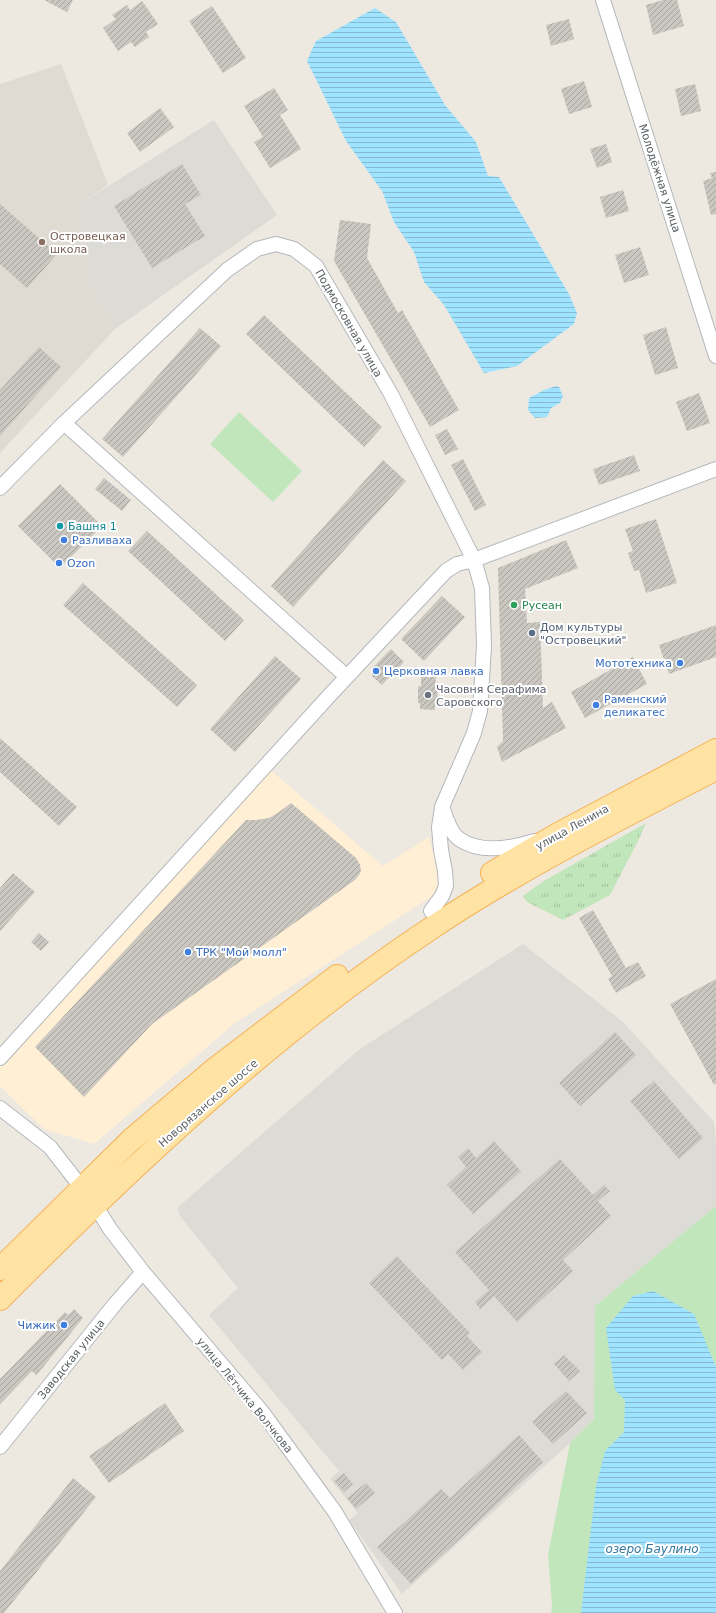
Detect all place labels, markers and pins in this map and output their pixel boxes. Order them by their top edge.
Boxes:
place label: Островецкая школа [50,230,126,256]
marker: Островецкая школа [37,237,47,247]
place label: Башня 1 [68,520,117,533]
marker: Башня 1 [55,521,65,531]
place label: Разливаха [72,534,132,547]
marker: Разливаха [59,535,69,545]
place label: Ozon [67,557,95,570]
marker: Ozon [54,558,64,568]
place label: Русеан [522,599,562,612]
marker: Русеан [509,600,519,610]
place label: Дом культуры "Островецкий" [540,621,627,647]
marker: Дом культуры "Островецкий" [527,628,537,638]
place label: Мототехника [595,657,672,670]
marker: Мототехника [675,658,685,668]
place label: Церковная лавка [384,665,484,678]
marker: Церковная лавка [371,666,381,676]
place label: Часовня Серафима Саровского [436,683,547,709]
marker: Часовня Серафима Саровского [423,690,433,700]
place label: Раменский деликатес [604,693,667,719]
marker: Раменский деликатес [591,700,601,710]
place label: ТРК "Мой молл" [195,946,287,959]
marker: ТРК "Мой молл" [183,947,193,957]
place label: Чижик [18,1319,56,1332]
marker: Чижик [59,1320,69,1330]

